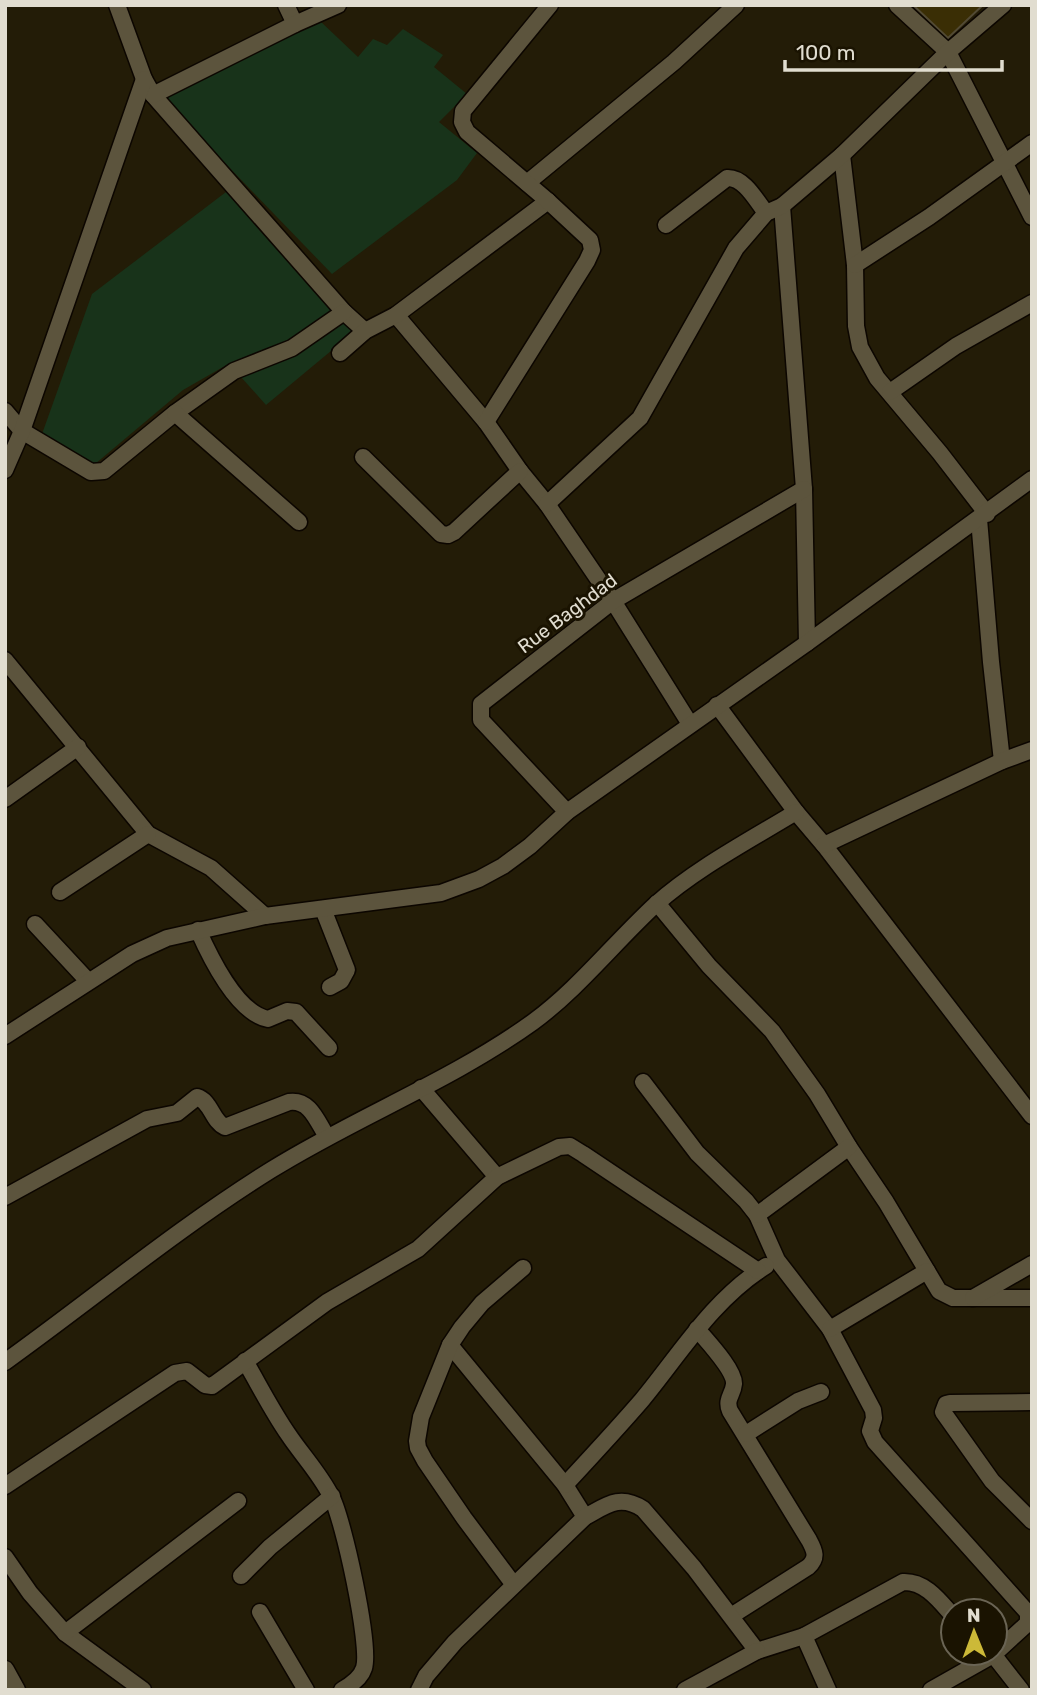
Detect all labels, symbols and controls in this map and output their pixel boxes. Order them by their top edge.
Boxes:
scale bar [785,28,1002,72]
text: 100 m [796,40,855,65]
street label: Rue Baghdad [513,569,621,658]
north arrow [939,1597,1009,1667]
text: N [967,1604,981,1627]

